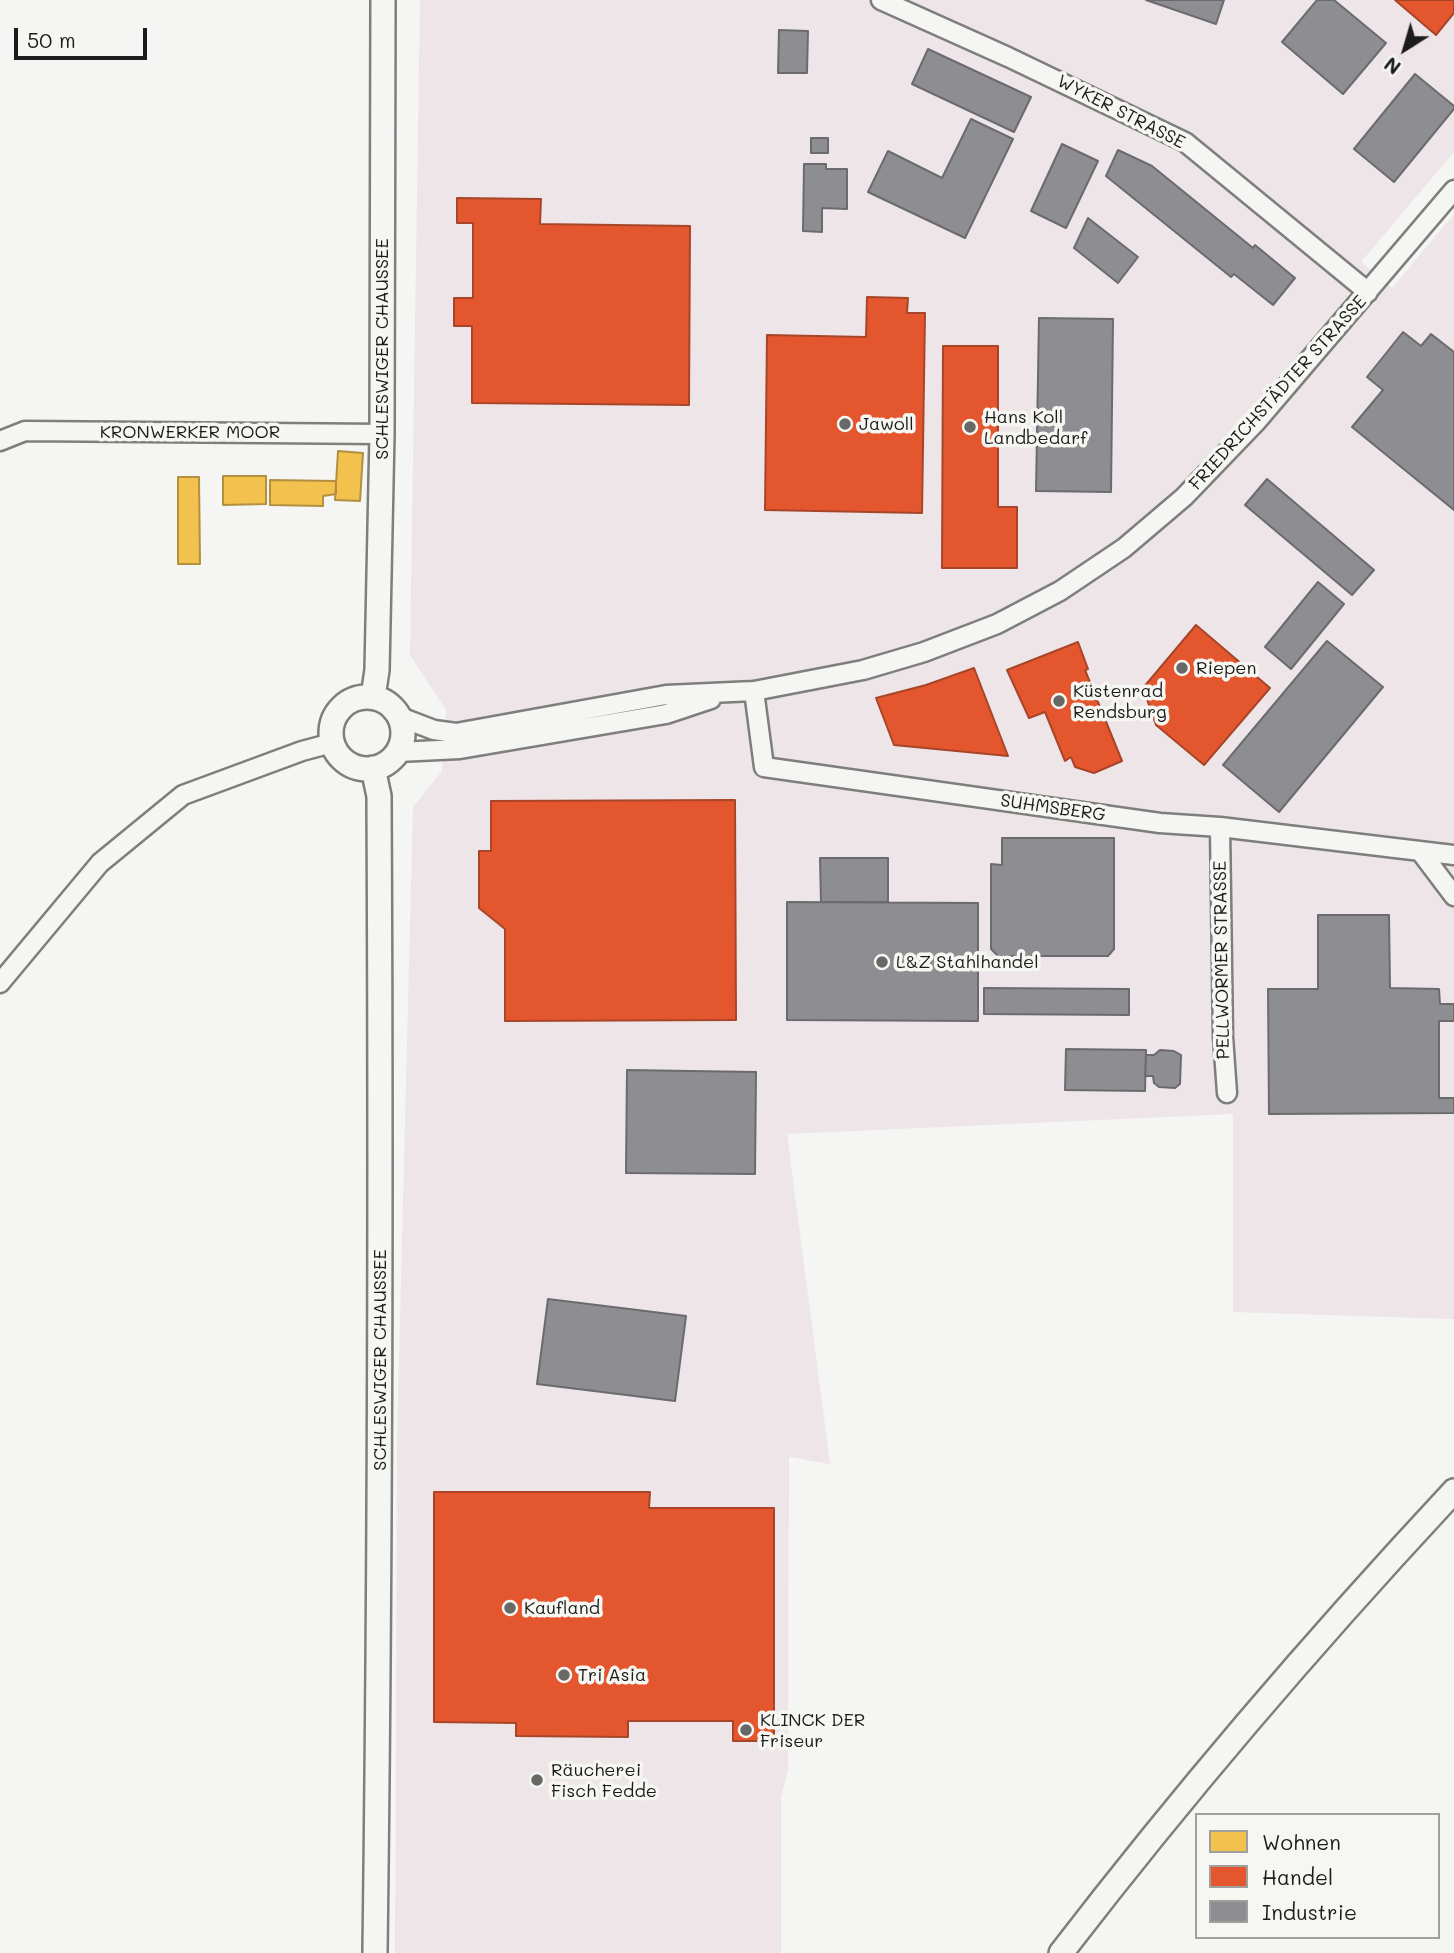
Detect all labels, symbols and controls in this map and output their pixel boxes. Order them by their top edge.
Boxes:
scale bar [18,14,150,58]
north arrow [1370,14,1440,84]
text: 50 m [27,26,76,53]
text: N [1379,52,1405,80]
street label: WYKER STRASSE [1053,70,1189,154]
street label: SCHLESWIGER CHAUSSEE [371,238,393,460]
street label: FRIEDRICHSTÄDTER STRASSE [1185,291,1371,495]
place label: Hans Koll Landbedarf [984,406,1087,448]
place label: Jawoll [859,413,914,435]
marker: Jawoll [837,416,853,432]
marker: Hans Koll Landbedarf [962,419,978,435]
street label: KRONWERKER MOOR [100,421,280,443]
place label: Riepen [1196,657,1256,679]
marker: Riepen [1174,660,1190,676]
place label: Küstenrad Rendsburg [1073,680,1167,722]
marker: Küstenrad Rendsburg [1051,693,1067,709]
street label: SUHMSBERG [999,790,1107,826]
street label: PELLWORMER STRASSE [1209,861,1235,1059]
place label: L&Z Stahlhandel [896,951,1039,973]
marker: L&Z Stahlhandel [874,954,890,970]
street label: SCHLESWIGER CHAUSSEE [369,1249,391,1471]
place label: Kaufland [524,1597,600,1619]
marker: Kaufland [502,1600,518,1616]
place label: Tri Asia [578,1664,646,1686]
marker: Tri Asia [556,1667,572,1683]
place label: KLINCK DER Friseur [760,1709,865,1752]
marker: KLINCK DER Friseur [738,1722,754,1738]
place label: Räucherei Fisch Fedde [551,1759,657,1802]
marker: Räucherei Fisch Fedde [529,1772,545,1788]
legend [1195,1813,1440,1939]
text: Wohnen [1262,1828,1341,1855]
text: Handel [1262,1863,1333,1890]
text: Industrie [1262,1898,1357,1925]

